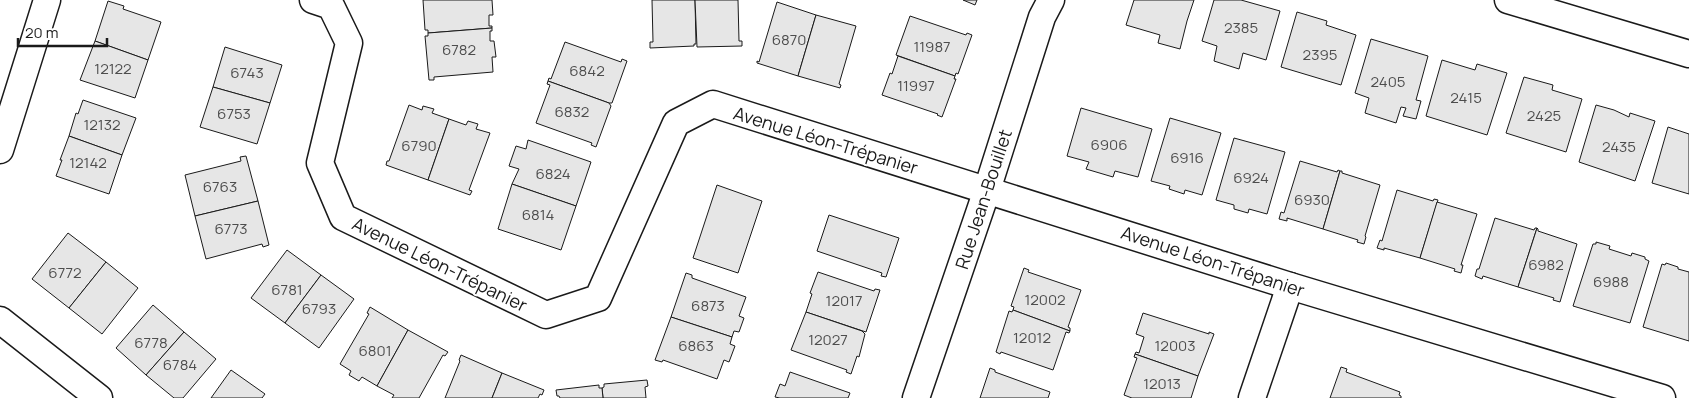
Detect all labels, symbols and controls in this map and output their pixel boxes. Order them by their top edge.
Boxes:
scale bar [18,15,106,47]
house number: 2385 [1224,17,1258,38]
text: 20 m [25,22,58,43]
house number: 6870 [772,29,806,50]
house number: 11987 [913,36,951,57]
house number: 6782 [442,39,476,60]
house number: 2395 [1303,44,1337,65]
house number: 12122 [94,58,132,79]
house number: 6842 [569,60,605,81]
house number: 6743 [230,62,264,83]
house number: 2405 [1371,71,1405,92]
house number: 11997 [897,75,935,96]
house number: 2415 [1450,87,1482,108]
house number: 6832 [555,101,589,122]
street label: Avenue Léon-Trépanier [731,101,922,180]
house number: 6753 [217,103,251,124]
house number: 2425 [1527,105,1561,126]
house number: 12132 [83,114,121,135]
street label: Rue Jean-Bouillet [949,126,1017,272]
house number: 6906 [1091,134,1127,155]
house number: 6790 [401,135,437,156]
house number: 2435 [1602,136,1636,157]
house number: 6916 [1170,147,1204,168]
house number: 12142 [69,152,107,173]
house number: 6824 [535,163,571,184]
house number: 6924 [1233,167,1269,188]
house number: 6763 [203,176,237,197]
house number: 6930 [1294,189,1330,210]
house number: 6814 [522,204,555,225]
street label: Avenue Léon-Trépanier [349,211,532,317]
house number: 6773 [214,218,248,239]
street label: Avenue Léon-Trépanier [1118,220,1308,302]
house number: 6982 [1528,254,1564,275]
house number: 6772 [48,262,82,283]
house number: 6988 [1593,271,1629,292]
house number: 6781 [271,279,303,300]
house number: 12002 [1024,289,1066,310]
house number: 12017 [826,290,862,311]
house number: 6873 [691,295,725,316]
house number: 6793 [302,298,336,319]
house number: 12012 [1013,327,1051,348]
house number: 12027 [808,329,848,350]
house number: 6778 [134,332,168,353]
house number: 6863 [678,335,714,356]
house number: 12003 [1155,335,1196,356]
house number: 6801 [358,340,392,361]
house number: 6784 [163,354,197,375]
house number: 12013 [1143,373,1181,394]

